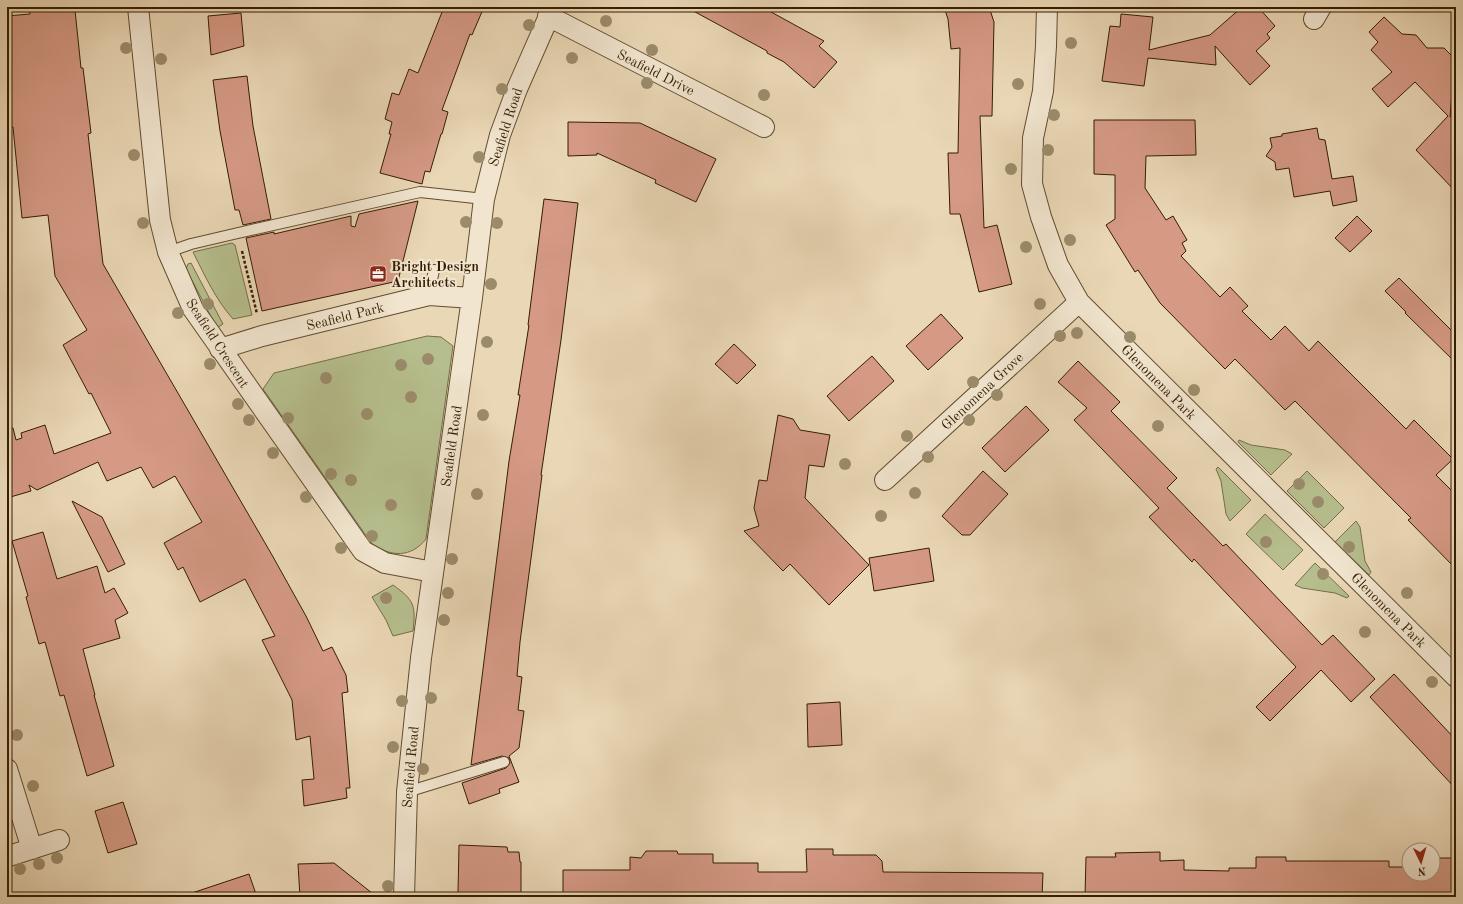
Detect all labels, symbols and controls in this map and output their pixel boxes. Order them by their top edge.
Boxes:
street label: Seafield Drive [615,47,696,98]
street label: Seafield Road [487,86,525,169]
place label: Bright Design Architects [391,260,479,290]
office icon: Bright Design Architects [368,264,388,284]
street label: Seafield Crescent [183,296,251,391]
street label: Seafield Park [305,301,386,333]
street label: Glenomena Park [1118,343,1198,423]
street label: Glenomena Grove [939,350,1026,433]
street label: Seafield Road [439,405,465,488]
street label: Glenomena Park [1348,571,1428,651]
street label: Seafield Road [400,726,422,809]
north arrow [1401,842,1441,882]
text: N [1416,865,1426,876]

